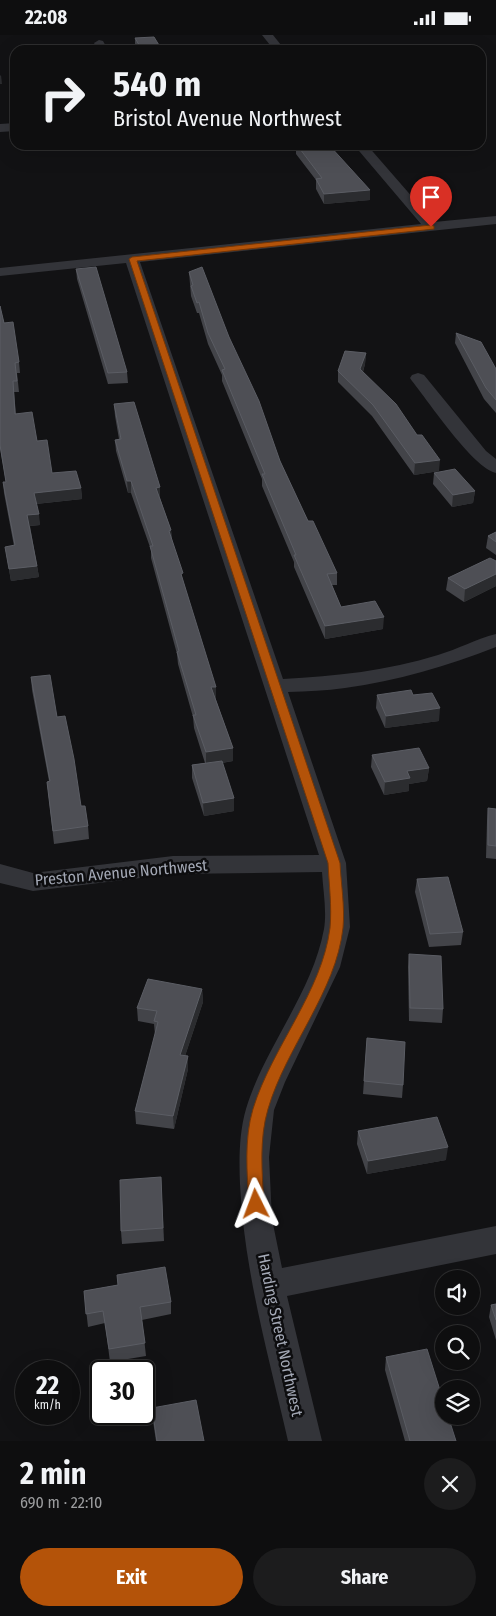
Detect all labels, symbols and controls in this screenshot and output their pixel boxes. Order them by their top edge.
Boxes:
text: 22:08 [25,6,67,29]
text: 540 m [113,63,201,105]
icon: right [30,65,95,130]
text: Bristol Avenue Northwest [113,105,342,132]
pin [410,176,452,227]
icon: arrive [417,183,445,211]
street label: Preston Avenue Northwest [34,855,209,890]
position arrow [229,1177,281,1229]
street label: Harding Street Northwest [254,1252,307,1419]
map controls [435,1270,480,1425]
button: sound [435,1270,480,1315]
button: search [435,1325,480,1370]
speed limit sign: 30 [90,1360,155,1425]
text: 22 [36,1371,59,1401]
button: layers [435,1380,480,1425]
text: km/h [34,1398,61,1412]
text: 2 min [20,1456,87,1492]
button: close [424,1458,476,1510]
text: 690 m · 22:10 [20,1493,102,1512]
button: Exit [20,1548,243,1606]
button: Share [253,1548,476,1606]

